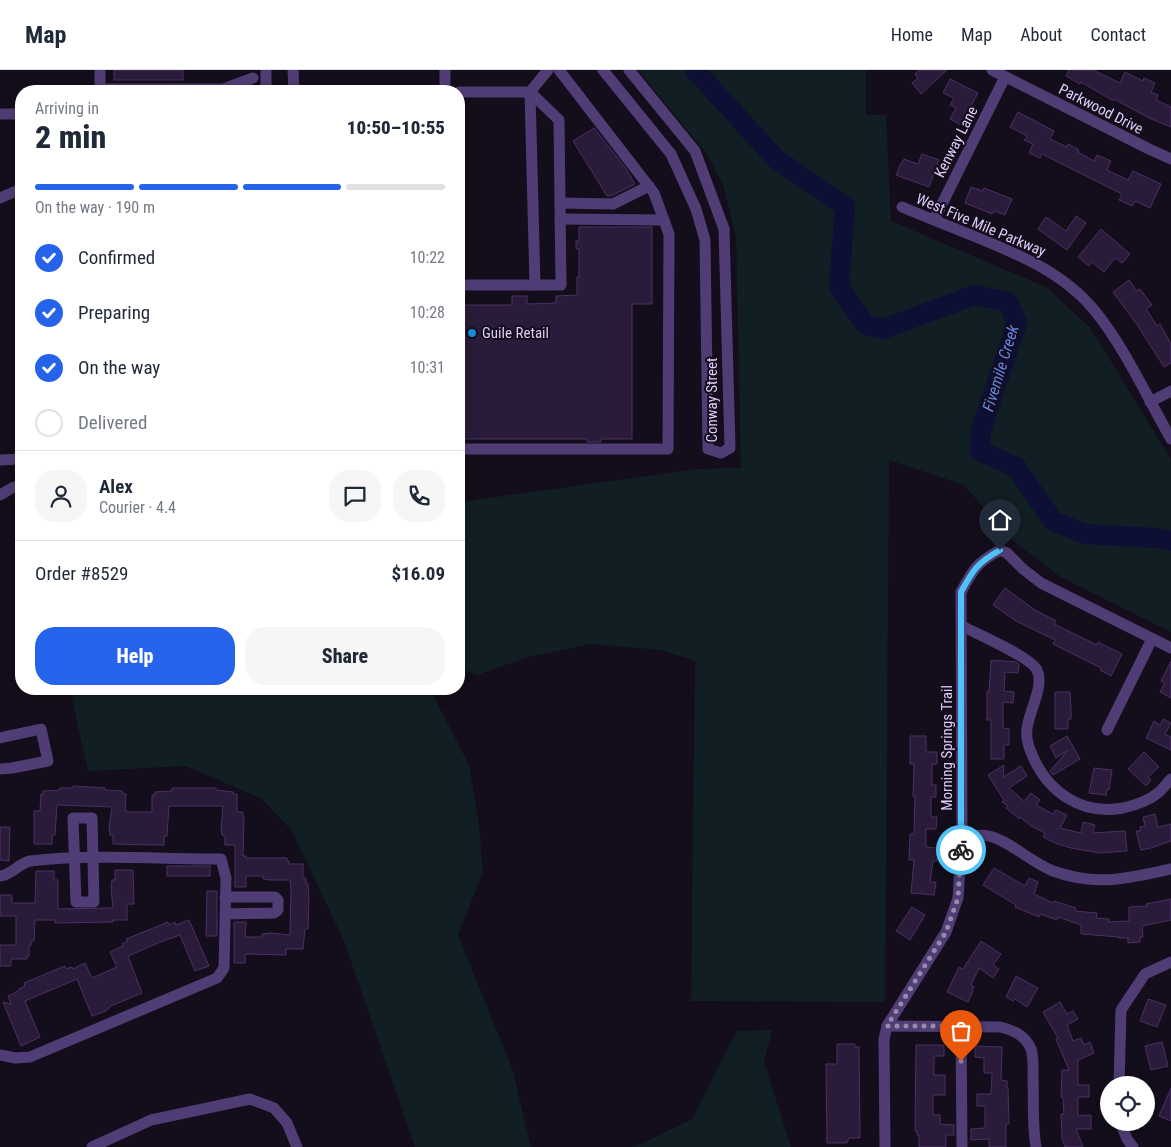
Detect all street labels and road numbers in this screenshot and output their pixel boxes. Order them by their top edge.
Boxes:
street label: Parkwood Drive [1056,80,1146,138]
street label: Kenway Lane [930,103,982,181]
street label: West Five Mile Parkway [914,190,1048,260]
street label: Conway Street [703,358,721,442]
street label: Morning Springs Trail [938,685,956,811]

